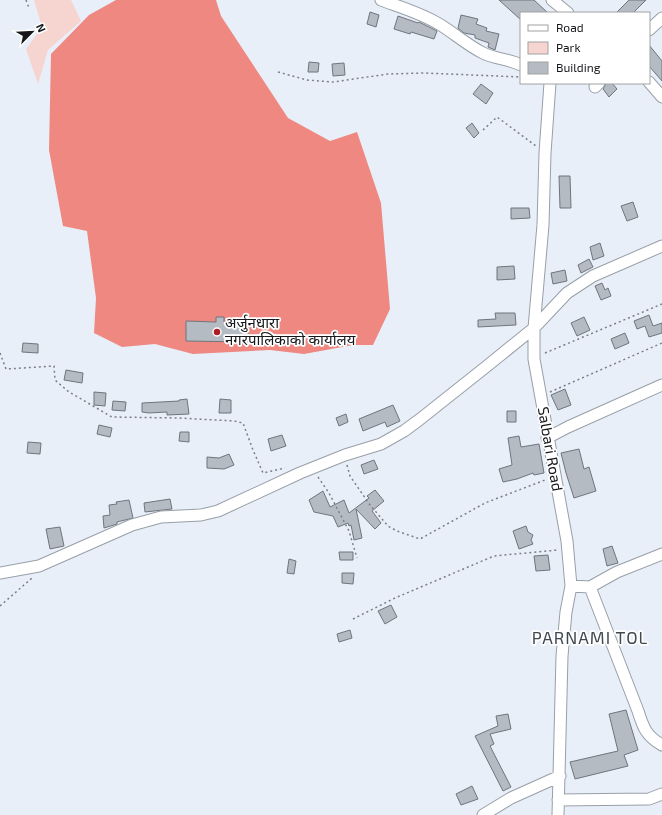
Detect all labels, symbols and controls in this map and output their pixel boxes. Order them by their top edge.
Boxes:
north arrow [12,12,52,52]
legend [520,12,650,84]
text: Road [556,20,584,34]
text: N [34,21,49,34]
text: Park [556,40,581,54]
text: Building [556,60,601,74]
place label: अर्जुनधारा नगरपालिकाको कार्यालय [225,313,356,348]
marker: अर्जुनधारा नगरपालिकाको कार्यालय [212,327,222,337]
street label: Salbari Road [535,405,567,492]
district label: PARNAMI TOL [532,627,648,647]

